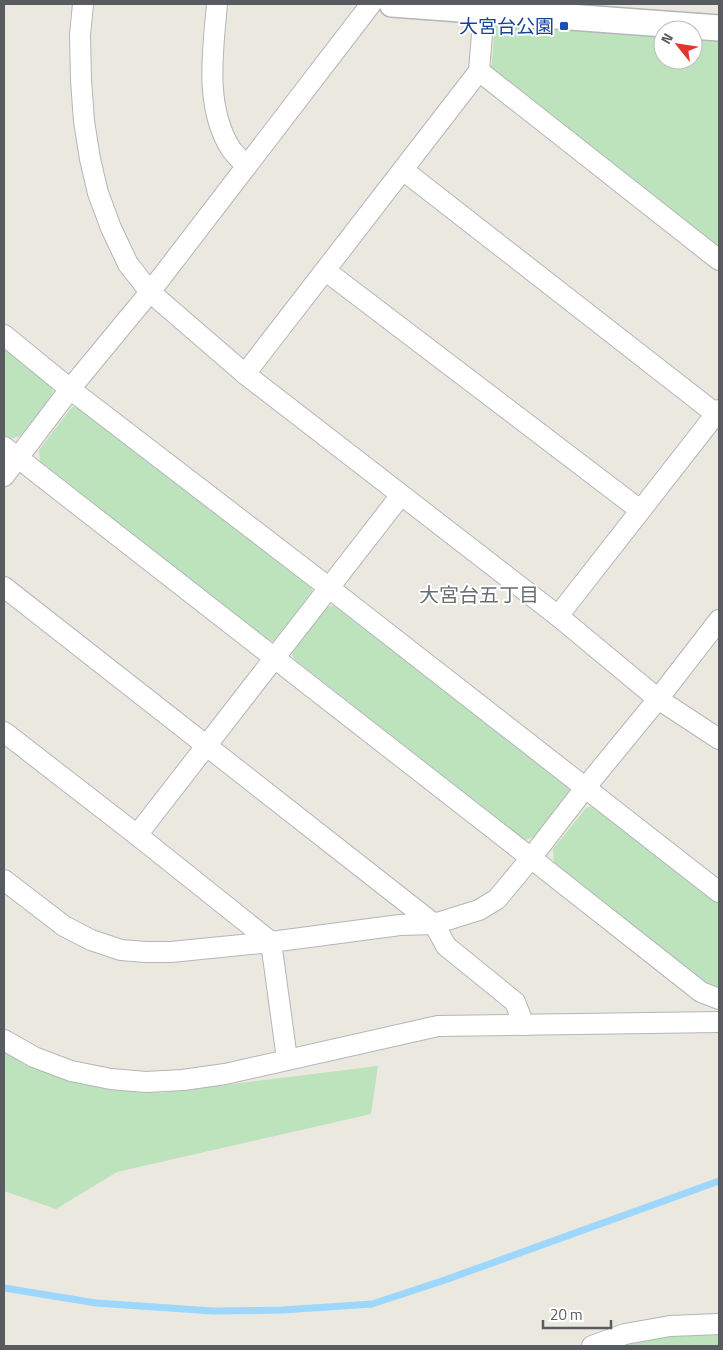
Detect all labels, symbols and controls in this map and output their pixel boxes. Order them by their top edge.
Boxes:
place label: 大宮台公園 [459,11,554,40]
marker: 大宮台公園 [558,20,570,32]
north arrow [653,20,703,70]
text: N [655,29,678,48]
district label: 大宮台五丁目 [419,579,539,610]
scale bar [543,1298,610,1330]
text: 20 m [550,1303,583,1326]

